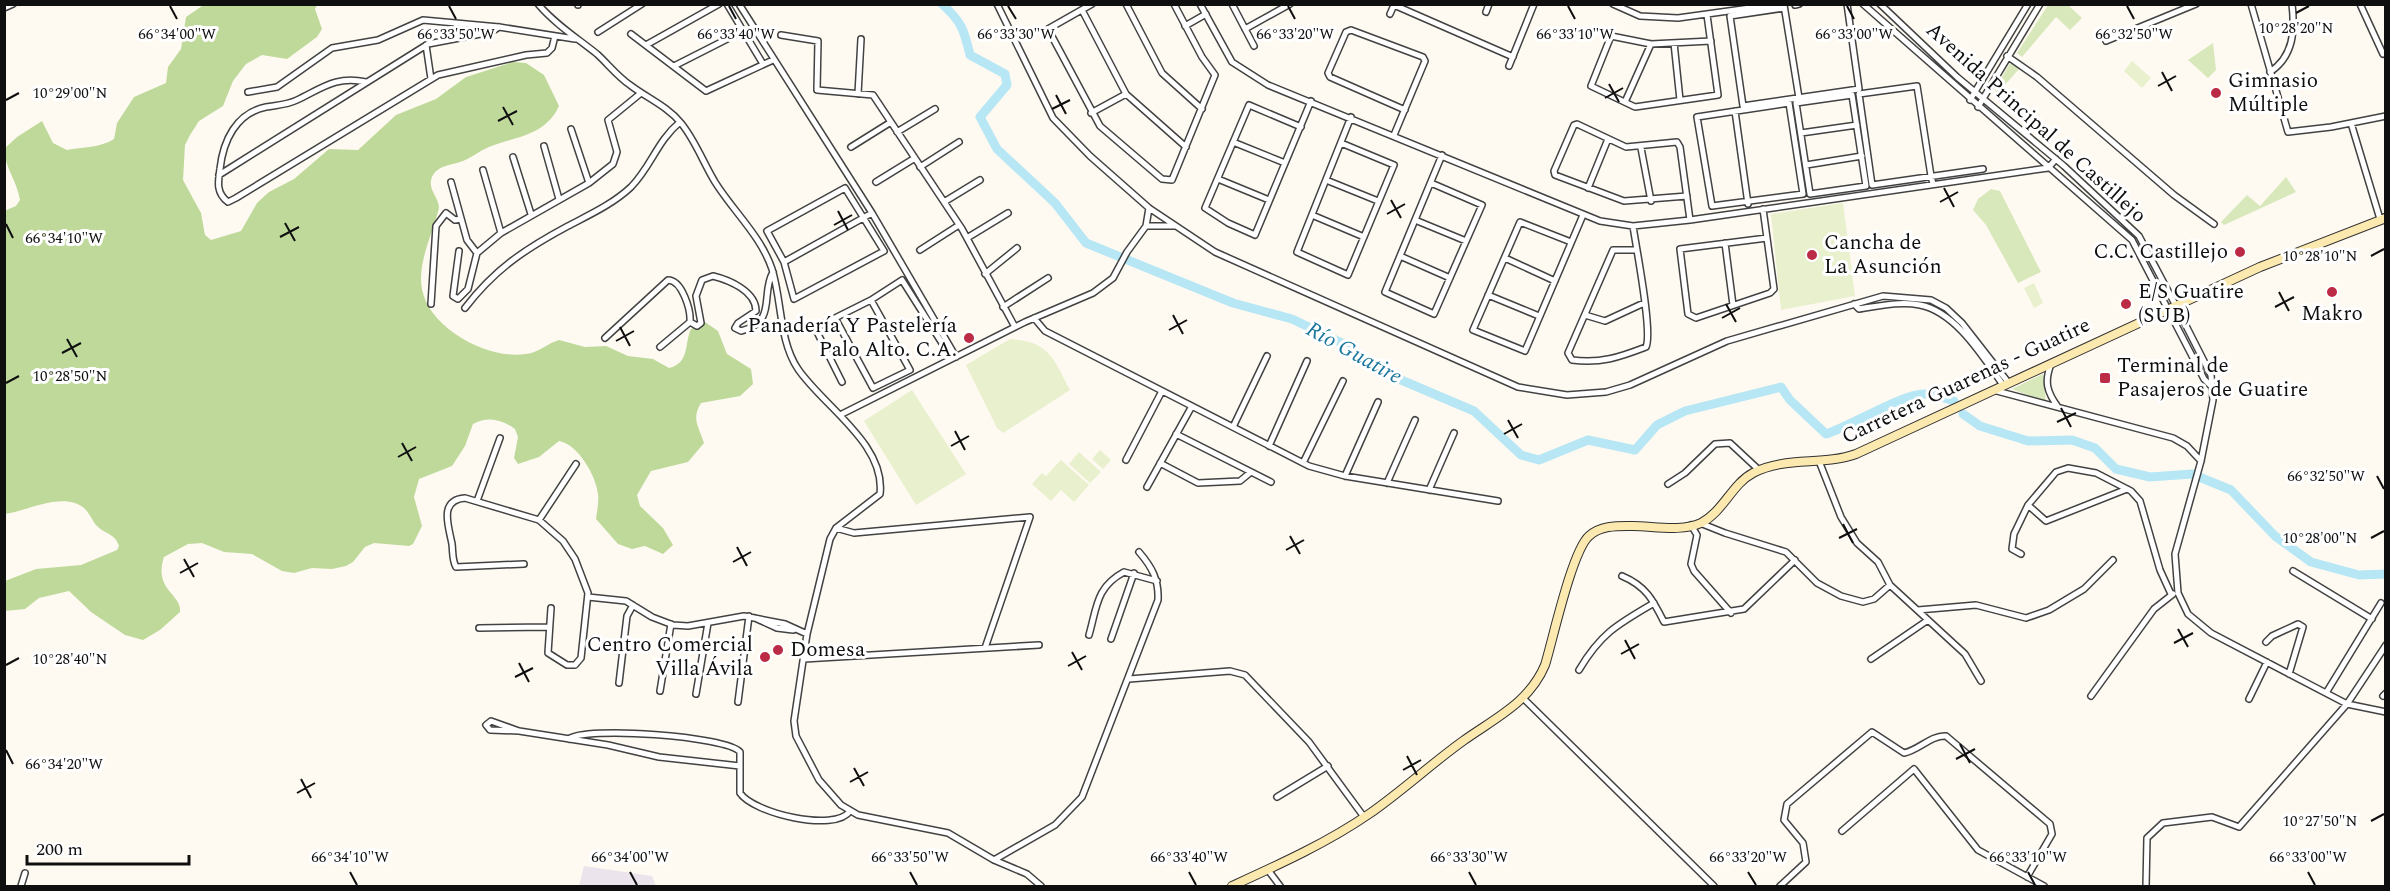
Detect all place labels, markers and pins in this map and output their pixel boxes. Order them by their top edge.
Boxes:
place label: Gimnasio Múltiple [2228,65,2318,121]
marker: Gimnasio Múltiple [2209,86,2223,100]
place label: Cancha de La Asunción [1824,227,1942,283]
place label: C.C. Castillejo [2094,236,2228,268]
marker: C.C. Castillejo [2233,245,2247,259]
marker: Cancha de La Asunción [1805,248,1819,262]
place label: E/S Guatire (SUB) [2138,276,2244,332]
marker: Makro [2325,285,2339,299]
marker: E/S Guatire (SUB) [2119,297,2133,311]
place label: Makro [2301,298,2363,330]
place label: Panadería Y Pastelería Palo Alto. C.A. [747,310,958,366]
marker: Panadería Y Pastelería Palo Alto. C.A. [962,331,976,345]
place label: Terminal de Pasajeros de Guatire [2117,350,2308,406]
marker: Terminal de Pasajeros de Guatire [2098,371,2112,385]
place label: Centro Comercial Villa Ávila [587,629,754,685]
place label: Domesa [790,634,866,666]
marker: Domesa [771,643,785,657]
marker: Centro Comercial Villa Ávila [758,650,772,664]

